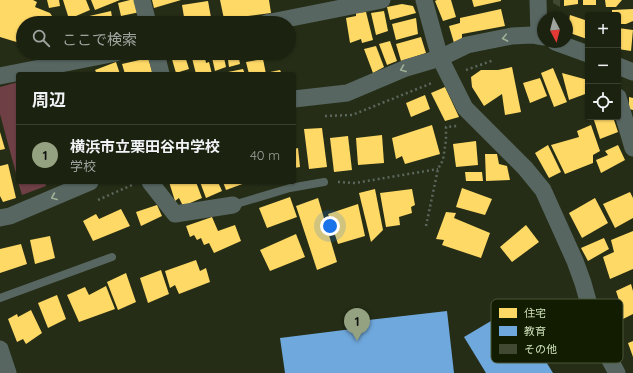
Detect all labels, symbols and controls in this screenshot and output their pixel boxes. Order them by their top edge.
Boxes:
north arrow [537,12,573,48]
map controls [585,12,621,120]
button: + [585,12,621,48]
search box [16,16,296,60]
icon: search [30,27,52,49]
text: ここで検索 [62,30,137,49]
one-way arrow [501,33,508,41]
button: − [585,48,621,84]
one-way arrow [399,65,406,73]
button: locate [585,84,621,120]
text: 周辺 [32,89,66,110]
text: 横浜市立栗田谷中学校 [70,137,220,156]
text: 1 [42,147,48,163]
text: 40 m [250,147,280,163]
text: 学校 [70,158,96,174]
one-way arrow [51,193,58,201]
your location [320,216,340,236]
legend [491,299,623,363]
text: 住宅 [524,306,546,320]
pin: 1 [344,308,370,341]
text: 教育 [524,324,546,338]
text: その他 [524,342,557,356]

